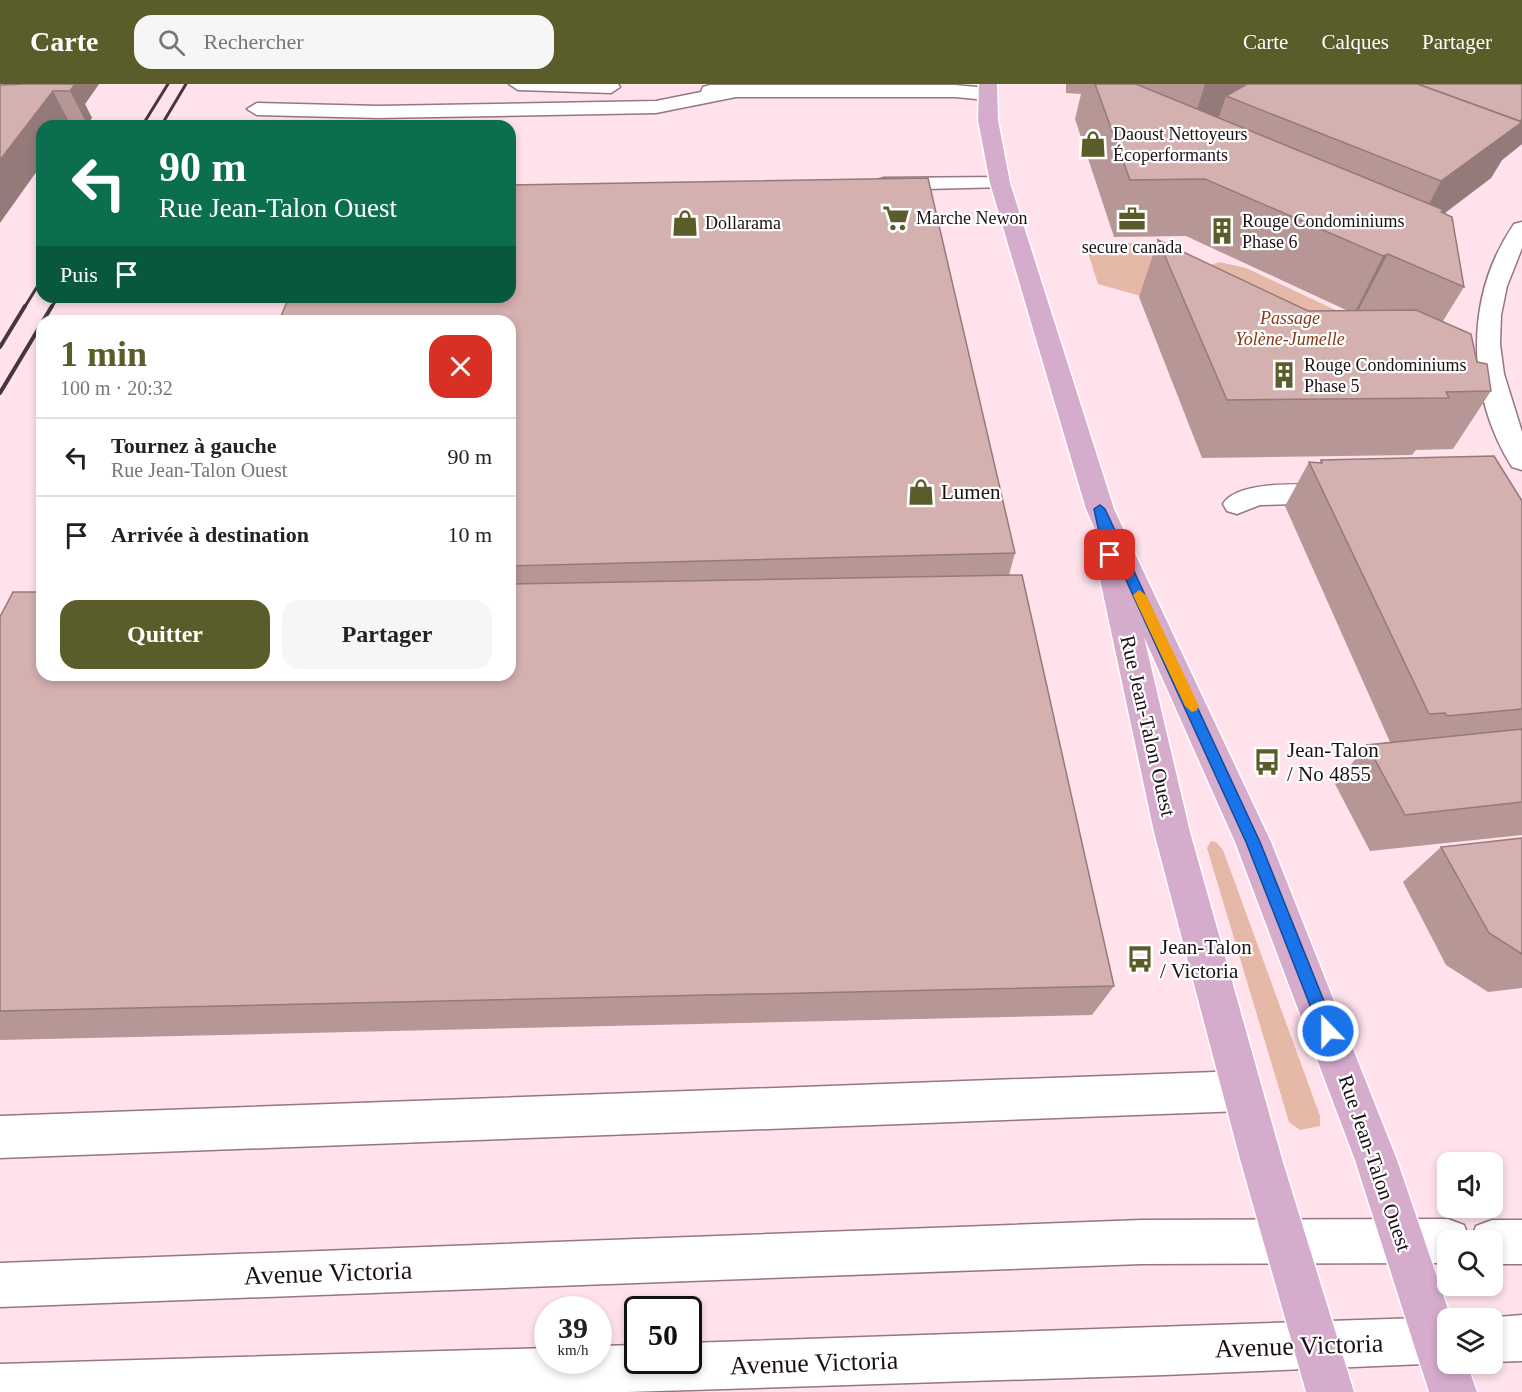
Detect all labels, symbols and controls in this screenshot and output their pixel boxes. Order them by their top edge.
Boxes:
search box [134,15,554,69]
text: Carte [30,26,98,57]
icon: search [155,26,188,59]
text: Rechercher [203,29,304,54]
text: Carte [1243,30,1288,54]
text: Calques [1321,30,1389,54]
text: Partager [1422,30,1492,54]
place label: Daoust Nettoyeurs Écoperformants [1113,124,1247,165]
shop icon: Daoust Nettoyeurs Écoperformants [1078,129,1108,159]
icon: left [60,144,138,222]
text: 90 m [159,144,247,190]
text: Rue Jean-Talon Ouest [159,193,397,223]
supermarket icon: Marche Newon [881,203,911,233]
office icon: secure canada [1117,204,1147,234]
shop icon: Dollarama [670,208,700,238]
place label: Marche Newon [916,208,1027,228]
place label: Rouge Condominiums Phase 6 [1242,211,1405,252]
place label: Dollarama [705,213,781,233]
building icon: Rouge Condominiums Phase 6 [1207,216,1237,246]
place label: secure canada [1082,237,1182,257]
icon: arrive [110,258,143,291]
text: Puis [60,262,98,287]
park label: Passage Yolène-Jumelle [1235,308,1345,349]
text: 1 min [60,334,147,374]
button: close [429,335,492,398]
place label: Rouge Condominiums Phase 5 [1304,355,1467,396]
building icon: Rouge Condominiums Phase 5 [1269,360,1299,390]
text: 100 m · 20:32 [60,377,173,399]
text: Tournez à gauche [111,433,276,458]
icon: left [60,441,93,474]
text: 90 m [447,444,492,469]
text: Rue Jean-Talon Ouest [111,459,287,481]
shop icon: Lumen [906,477,936,507]
place label: Lumen [941,480,1001,504]
icon: arrive [60,519,93,552]
text: Arrivée à destination [111,522,309,547]
text: 10 m [447,522,492,547]
pin [1084,529,1135,580]
icon: arrive [1093,538,1126,571]
button: Quitter [60,600,270,669]
button: Partager [282,600,492,669]
street label: Rue Jean-Talon Ouest [1115,633,1181,819]
place label: Jean-Talon / No 4855 [1287,738,1379,786]
bus stop icon: Jean-Talon / No 4855 [1252,747,1282,777]
place label: Jean-Talon / Victoria [1160,935,1252,983]
bus stop icon: Jean-Talon / Victoria [1125,944,1155,974]
position arrow [1296,999,1360,1063]
street label: Rue Jean-Talon Ouest [1334,1072,1417,1255]
map controls [1437,1152,1503,1374]
button: sound [1437,1152,1503,1218]
button: search [1437,1230,1503,1296]
street label: Avenue Victoria [243,1256,413,1290]
speed limit sign: 50 [624,1296,702,1374]
button: layers [1437,1308,1503,1374]
text: 39 [558,1311,588,1344]
street label: Avenue Victoria [1214,1329,1384,1363]
text: km/h [558,1342,588,1358]
street label: Avenue Victoria [729,1346,899,1380]

